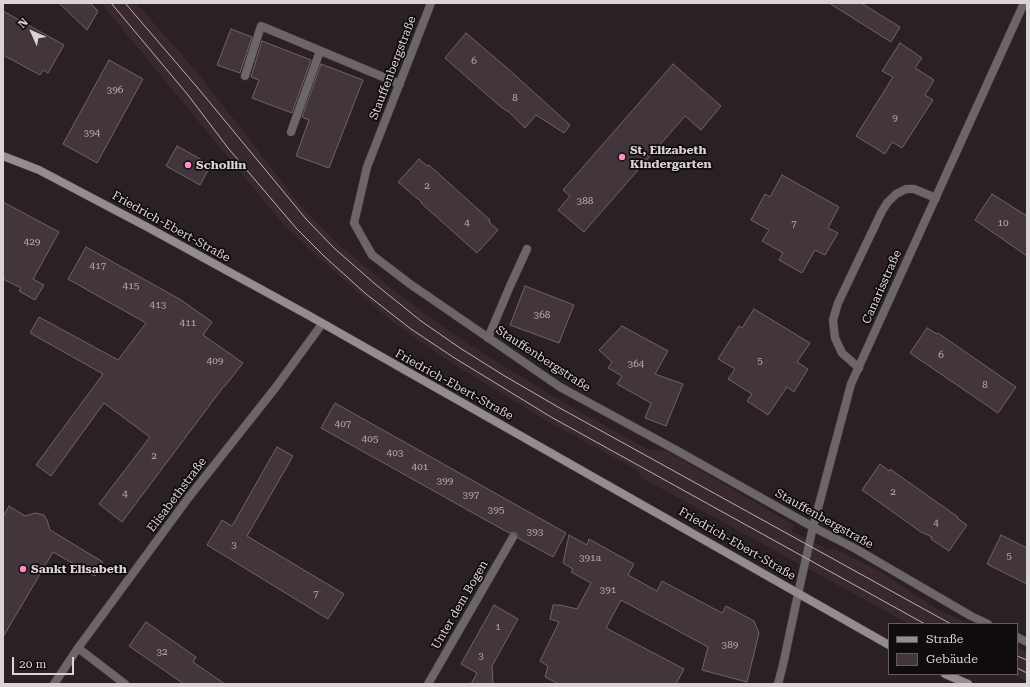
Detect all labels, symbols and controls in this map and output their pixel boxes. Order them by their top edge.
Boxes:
north arrow [12,12,52,52]
street label: Stauffenbergstraße [367,14,419,122]
text: N [16,16,31,31]
house number: 6 [471,55,477,67]
house number: 396 [107,84,123,96]
house number: 8 [512,92,518,104]
house number: 9 [892,112,898,124]
house number: 394 [84,127,100,139]
place label: St, Elizabeth Kindergarten [630,143,712,171]
marker: St, Elizabeth Kindergarten [617,152,627,162]
place label: Schollin [196,158,246,172]
marker: Schollin [183,160,193,170]
house number: 2 [424,180,430,192]
street label: Friedrich-Ebert-Straße [109,188,233,266]
house number: 388 [577,195,593,207]
house number: 4 [464,217,470,229]
house number: 10 [997,217,1009,229]
house number: 7 [791,218,797,230]
house number: 429 [24,236,40,248]
street label: Canarisstraße [859,248,905,326]
house number: 417 [90,260,106,272]
house number: 415 [123,280,139,292]
house number: 413 [150,299,166,311]
house number: 368 [534,309,550,321]
house number: 411 [180,317,196,329]
street label: Stauffenbergstraße [493,323,593,395]
street label: Friedrich-Ebert-Straße [392,346,516,424]
house number: 6 [938,349,944,361]
house number: 409 [207,355,223,367]
house number: 5 [757,355,763,367]
house number: 364 [628,358,644,370]
house number: 8 [982,379,988,391]
house number: 407 [335,418,351,430]
house number: 405 [362,433,378,445]
house number: 403 [387,447,403,459]
house number: 2 [151,450,157,462]
street label: Elisabethstraße [144,455,210,535]
house number: 401 [412,461,428,473]
house number: 399 [437,475,453,487]
street label: Stauffenbergstraße [772,486,876,552]
house number: 2 [890,486,896,498]
house number: 4 [122,488,128,500]
house number: 397 [463,489,479,501]
house number: 395 [488,504,504,516]
street label: Friedrich-Ebert-Straße [676,505,798,583]
house number: 4 [933,517,939,529]
house number: 393 [527,526,543,538]
house number: 3 [231,539,237,551]
house number: 5 [1006,550,1012,562]
house number: 391a [579,552,601,564]
street label: Unter dem Bogen [429,558,491,652]
place label: Sankt Elisabeth [31,562,127,576]
marker: Sankt Elisabeth [18,564,28,574]
house number: 391 [600,584,616,596]
house number: 7 [313,588,319,600]
house number: 1 [495,621,501,633]
legend [888,623,1018,675]
text: Straße [926,632,963,646]
house number: 389 [722,639,738,651]
house number: 32 [156,646,168,658]
scale bar [14,649,76,675]
house number: 3 [478,650,484,662]
text: Gebäude [926,652,978,666]
text: 20 m [19,657,46,671]

